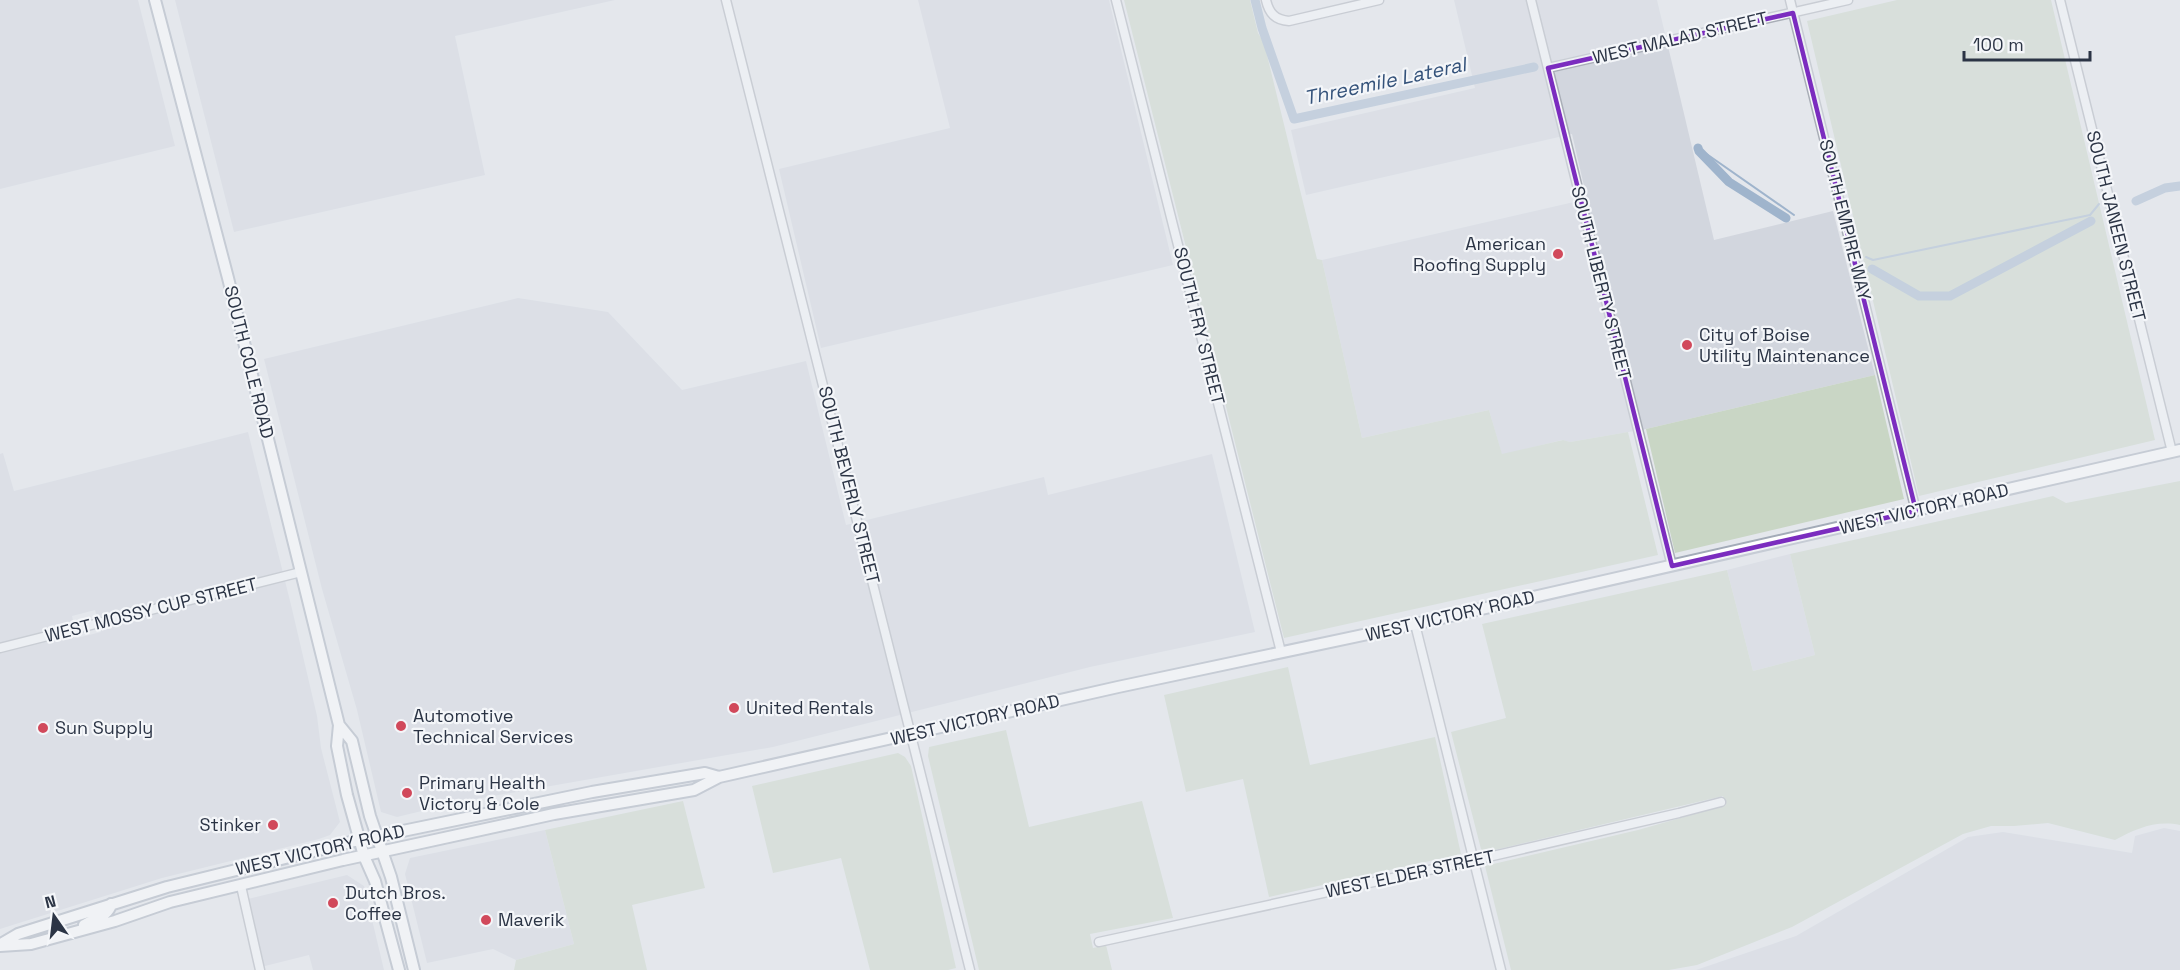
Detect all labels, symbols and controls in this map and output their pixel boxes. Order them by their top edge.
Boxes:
street label: WEST MALAD STREET [1590,6,1770,69]
scale bar [1964,24,2090,62]
text: 100 m [1973,33,2024,56]
water label: Threemile Lateral [1302,51,1470,111]
street label: SOUTH JANEEN STREET [2082,128,2151,324]
street label: SOUTH EMPIRE WAY [1814,137,1877,303]
street label: SOUTH LIBERTY STREET [1566,184,1637,382]
place label: American Roofing Supply [1413,232,1546,276]
street label: SOUTH FRY STREET [1169,245,1230,407]
marker: American Roofing Supply [1551,247,1565,261]
street label: SOUTH COLE ROAD [219,283,280,441]
place label: City of Boise Utility Maintenance [1699,323,1870,367]
marker: City of Boise Utility Maintenance [1680,338,1694,352]
street label: SOUTH BEVERLY STREET [814,384,885,587]
street label: WEST VICTORY ROAD [1837,478,2011,539]
street label: WEST MOSSY CUP STREET [42,572,260,647]
street label: WEST VICTORY ROAD [1363,585,1537,646]
street label: WEST VICTORY ROAD [888,689,1062,750]
place label: United Rentals [746,696,874,719]
marker: United Rentals [727,701,741,715]
place label: Automotive Technical Services [413,704,573,748]
place label: Sun Supply [55,716,153,739]
marker: Automotive Technical Services [394,719,408,733]
marker: Sun Supply [36,721,50,735]
place label: Primary Health Victory & Cole [419,771,546,815]
marker: Primary Health Victory & Cole [400,786,414,800]
place label: Stinker [200,813,261,836]
marker: Stinker [266,818,280,832]
street label: WEST VICTORY ROAD [233,819,407,880]
street label: WEST ELDER STREET [1323,844,1497,903]
place label: Dutch Bros. Coffee [345,881,446,925]
north arrow [24,886,84,946]
text: N [43,890,58,913]
marker: Dutch Bros. Coffee [326,896,340,910]
place label: Maverik [498,908,565,931]
marker: Maverik [479,913,493,927]

